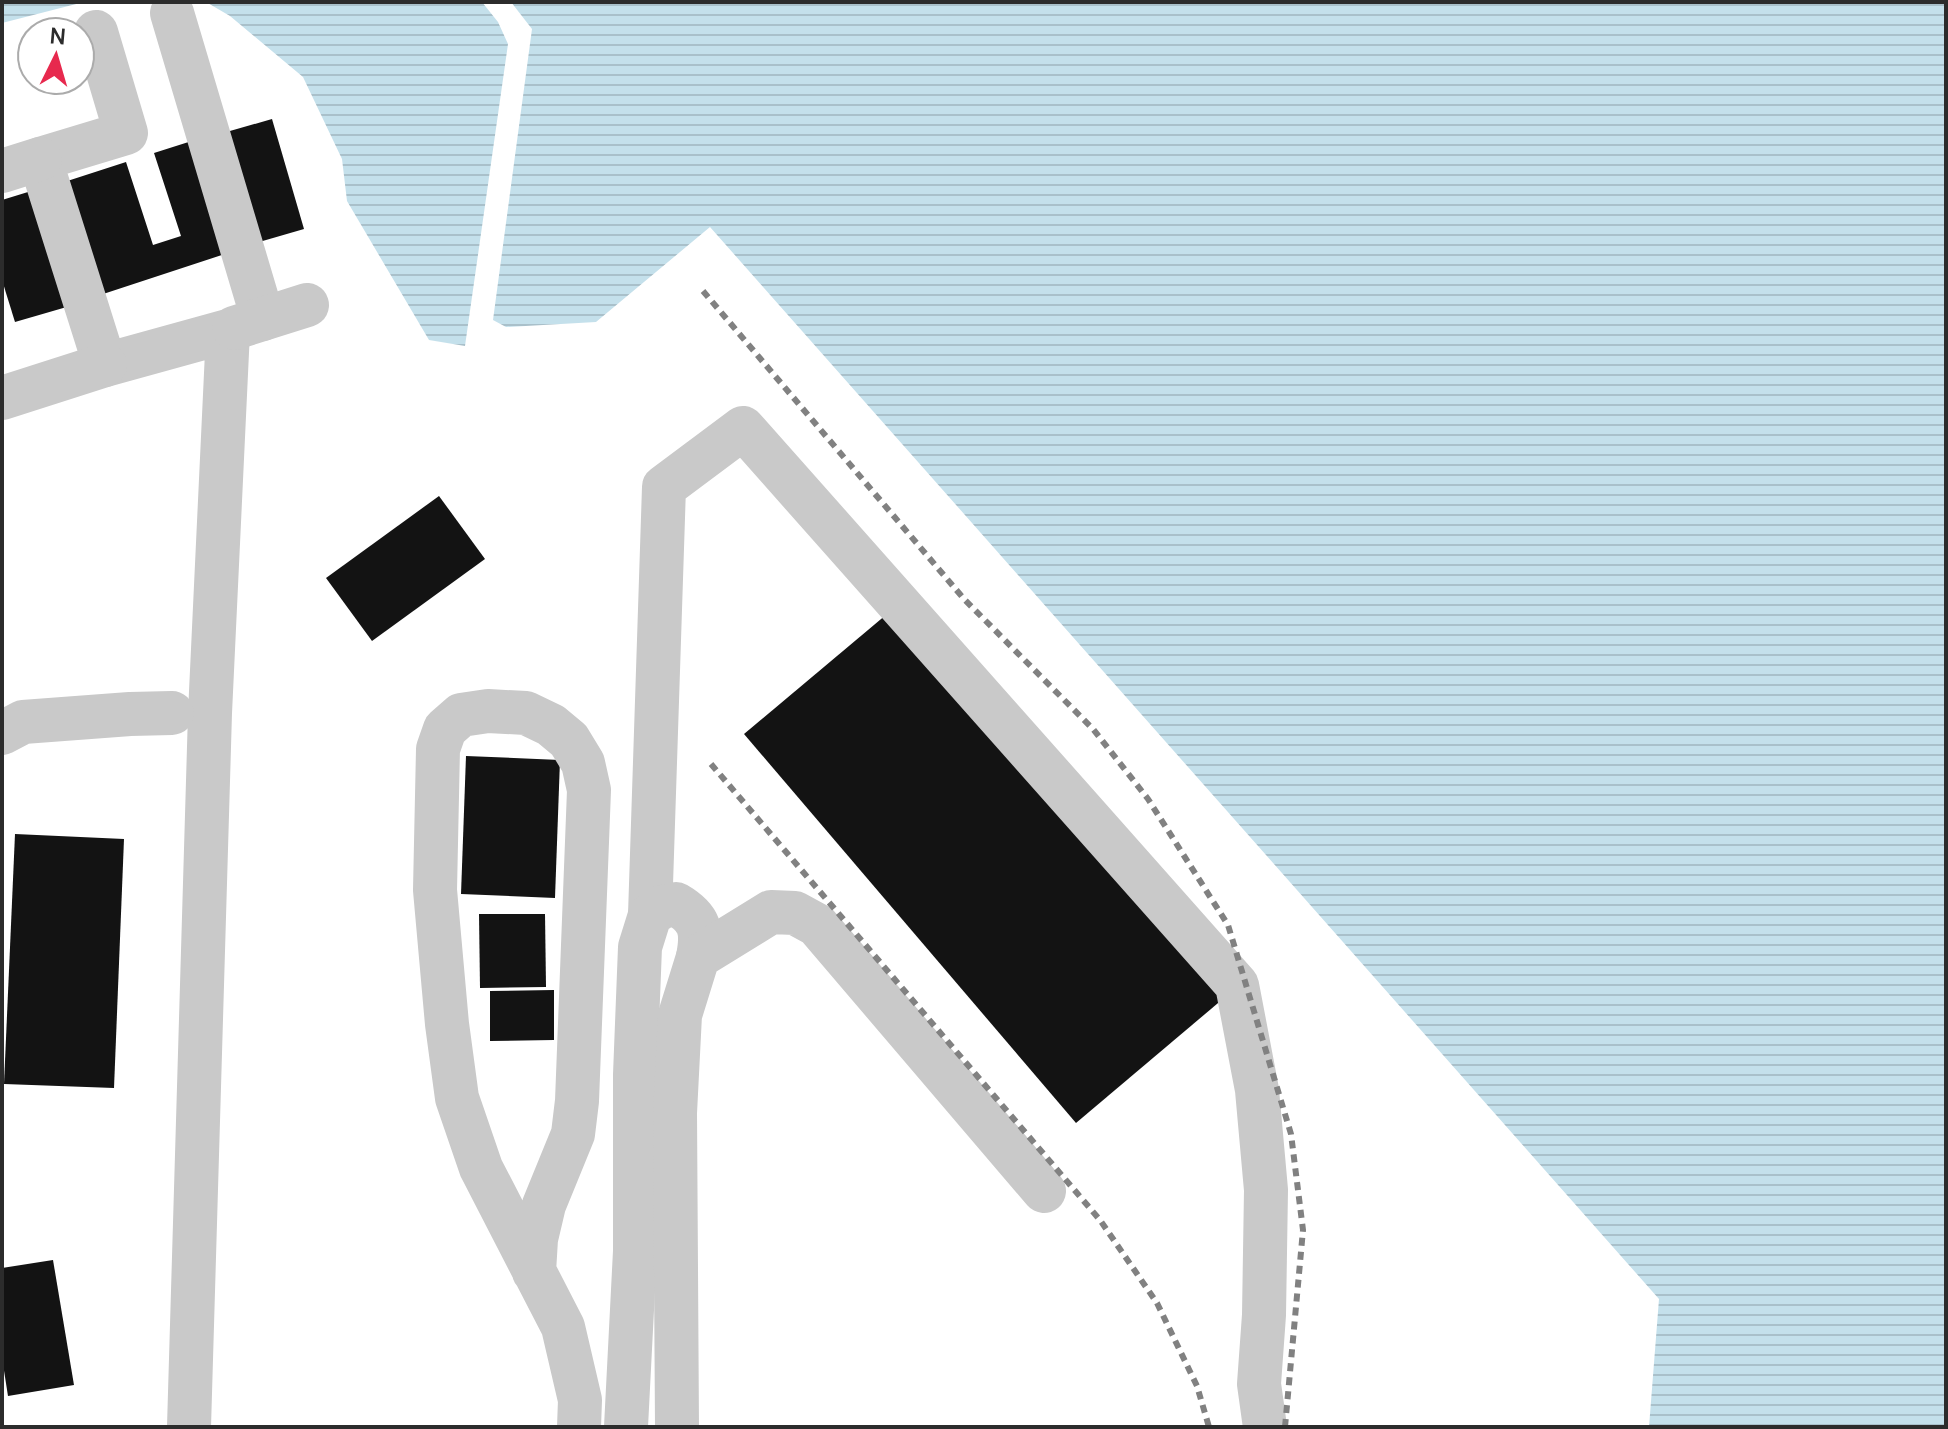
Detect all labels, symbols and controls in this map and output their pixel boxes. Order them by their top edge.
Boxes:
north arrow [16,16,96,96]
text: N [49,20,67,52]

